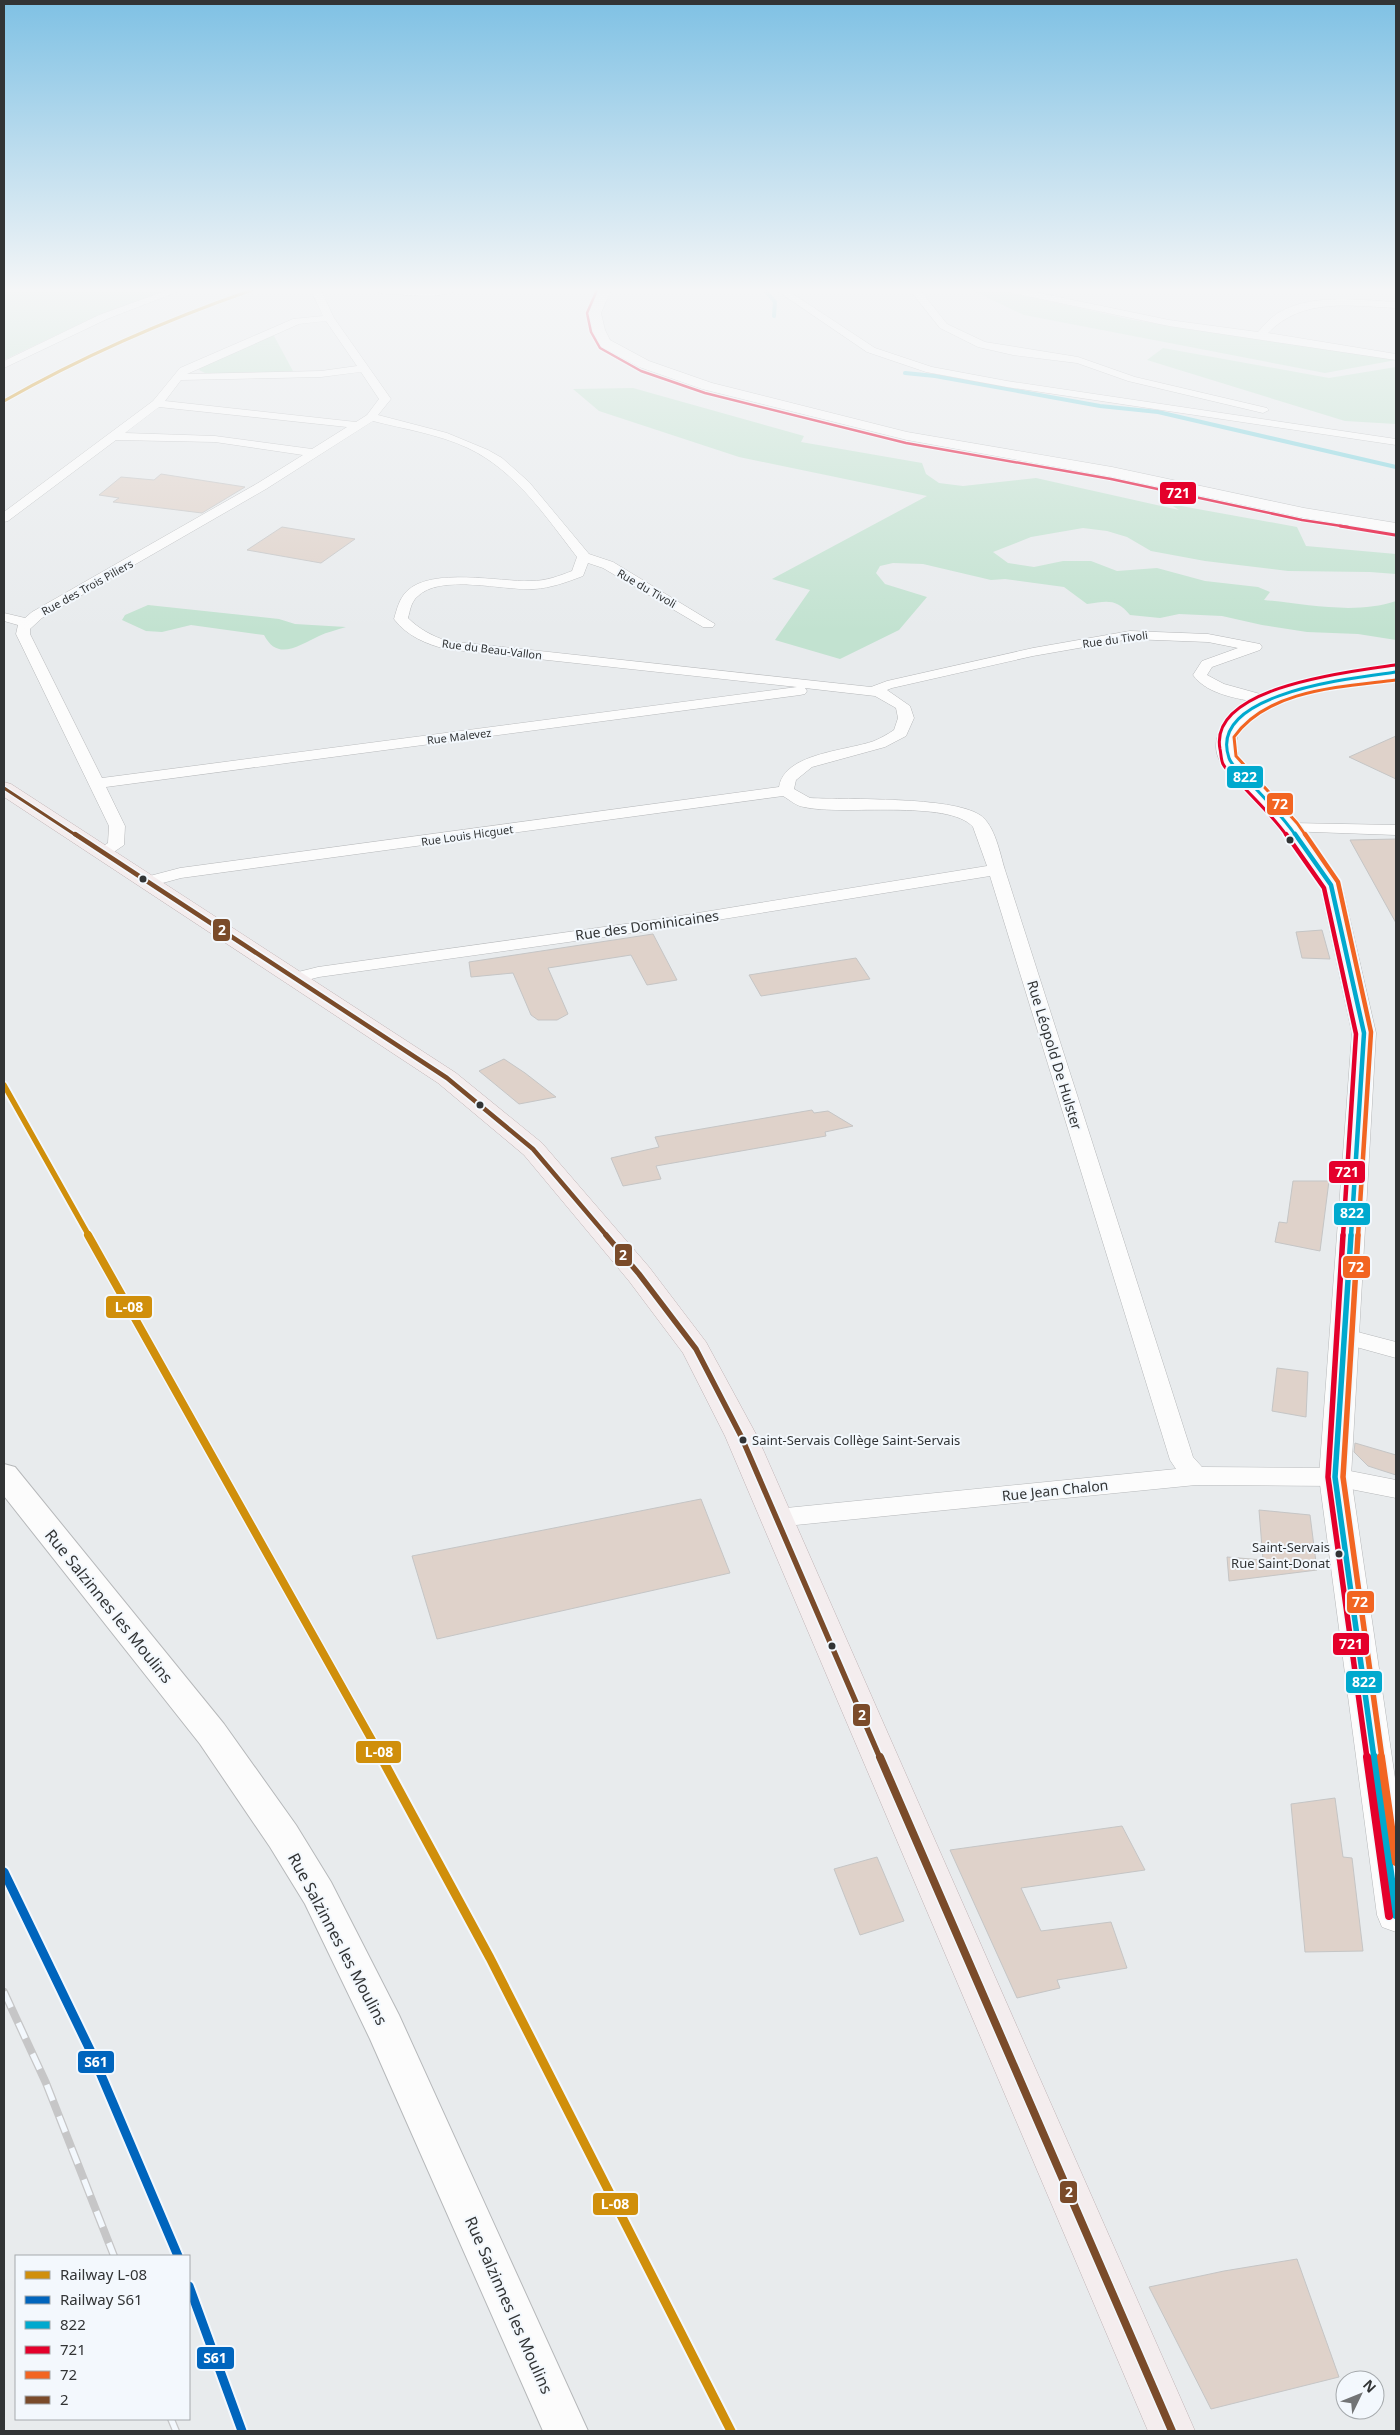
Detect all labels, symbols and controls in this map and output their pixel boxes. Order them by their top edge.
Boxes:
line badge: 721 [1159,481,1197,505]
text: 721 [1166,483,1190,502]
street label: Rue des Trois Piliers [39,556,135,618]
street label: Rue du Tivoli [615,565,679,611]
street label: Rue du Tivoli [1081,627,1149,651]
street label: Rue du Beau-Vallon [441,635,543,663]
street label: Rue Malevez [426,725,492,747]
line badge: 822 [1226,765,1264,789]
text: 822 [1233,767,1257,786]
line badge: 72 [1266,792,1294,816]
text: 72 [1272,794,1288,813]
street label: Rue Louis Hicguet [420,821,514,849]
unlabelled marker [1285,835,1295,845]
unlabelled marker [138,874,148,884]
street label: Rue des Dominicaines [574,905,720,944]
line badge: 2 [212,918,231,942]
text: 2 [218,920,226,939]
street label: Rue Léopold De Hulster [1023,978,1087,1132]
unlabelled marker [475,1100,485,1110]
line badge: 721 [1328,1160,1366,1184]
text: 721 [1335,1162,1359,1181]
line badge: 822 [1333,1202,1371,1226]
text: 822 [1340,1203,1364,1222]
line badge: 2 [614,1243,633,1267]
text: 2 [619,1245,627,1264]
line badge: 72 [1342,1255,1371,1279]
text: 72 [1348,1257,1364,1276]
line badge: L-08 [105,1295,153,1319]
text: L-08 [115,1297,143,1316]
place label: Saint-Servais Collège Saint-Servais [752,1431,960,1449]
marker: Saint-Servais Collège Saint-Servais [738,1435,748,1445]
street label: Rue Jean Chalon [1001,1475,1109,1505]
street label: Rue Salzinnes les Moulins [40,1524,178,1688]
place label: Saint-Servais Rue Saint-Donat [1231,1538,1330,1572]
marker: Saint-Servais Rue Saint-Donat [1334,1549,1344,1559]
line badge: 72 [1346,1590,1375,1614]
text: 72 [1352,1592,1368,1611]
line badge: 721 [1332,1632,1370,1656]
text: 721 [1339,1634,1363,1653]
unlabelled marker [827,1641,837,1651]
line badge: 822 [1345,1670,1383,1694]
text: 822 [1352,1672,1376,1691]
line badge: 2 [852,1703,871,1727]
text: 2 [858,1705,866,1724]
line badge: L-08 [355,1740,402,1764]
text: L-08 [365,1742,393,1761]
street label: Rue Salzinnes les Moulins [283,1849,393,2029]
line badge: S61 [77,2050,115,2074]
text: S61 [84,2052,108,2071]
line badge: 2 [1059,2180,1078,2204]
text: 2 [1065,2182,1073,2201]
line badge: L-08 [592,2192,639,2216]
text: L-08 [601,2194,629,2213]
street label: Rue Salzinnes les Moulins [460,2213,558,2397]
legend [15,2255,190,2420]
text: Railway L-08 [60,2264,147,2284]
text: Railway S61 [60,2289,143,2309]
text: 822 [60,2314,86,2334]
text: 721 [60,2339,86,2359]
line badge: S61 [196,2346,235,2370]
text: S61 [203,2348,227,2367]
text: 72 [60,2364,77,2384]
north arrow [1335,2370,1385,2420]
text: N [1359,2375,1381,2396]
text: 2 [60,2389,69,2409]

